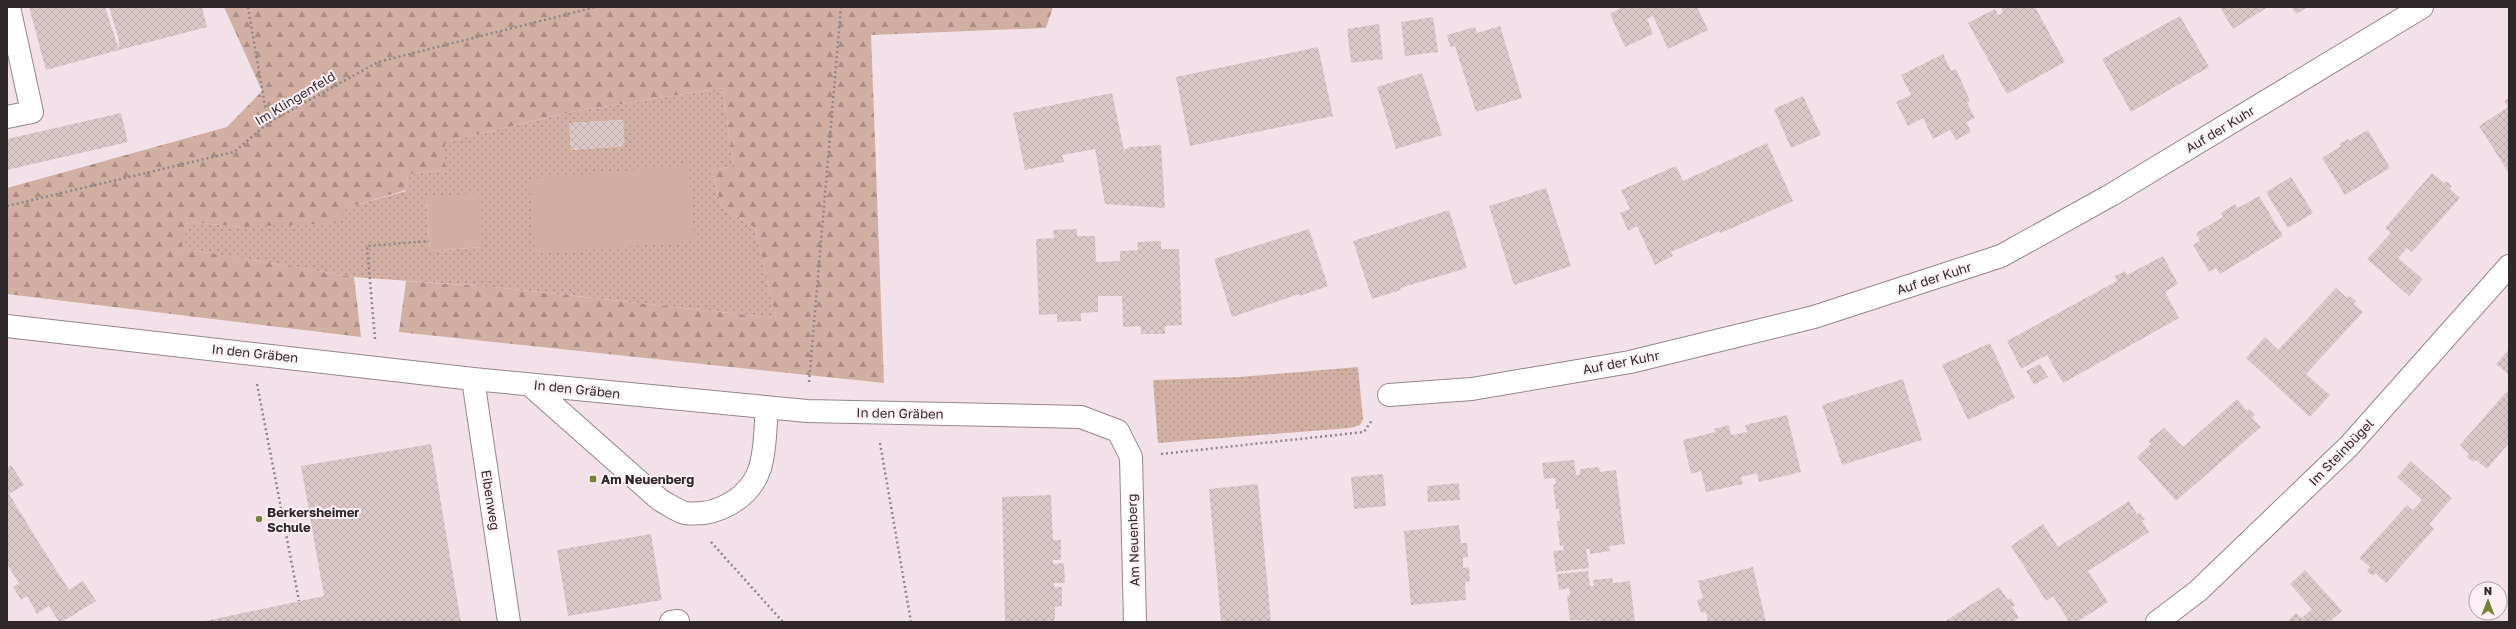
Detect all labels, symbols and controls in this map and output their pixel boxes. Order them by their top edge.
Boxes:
street label: Im Klingenfeld [252,68,338,128]
street label: Auf der Kuhr [2183,102,2257,156]
street label: Auf der Kuhr [1895,258,1973,298]
street label: In den Gräben [211,340,299,366]
street label: Auf der Kuhr [1581,347,1661,377]
street label: In den Gräben [533,376,621,402]
street label: In den Gräben [856,404,944,422]
street label: Im Steinbügel [2305,415,2377,489]
street label: Eibenweg [478,469,504,531]
place label: Am Neuenberg [601,471,694,487]
marker: Am Neuenberg [588,474,598,484]
street label: Am Neuenberg [1123,493,1143,587]
place label: Berkersheimer Schule [267,504,359,535]
marker: Berkersheimer Schule [254,514,264,524]
north arrow [2468,581,2508,621]
text: N [2484,584,2492,597]

